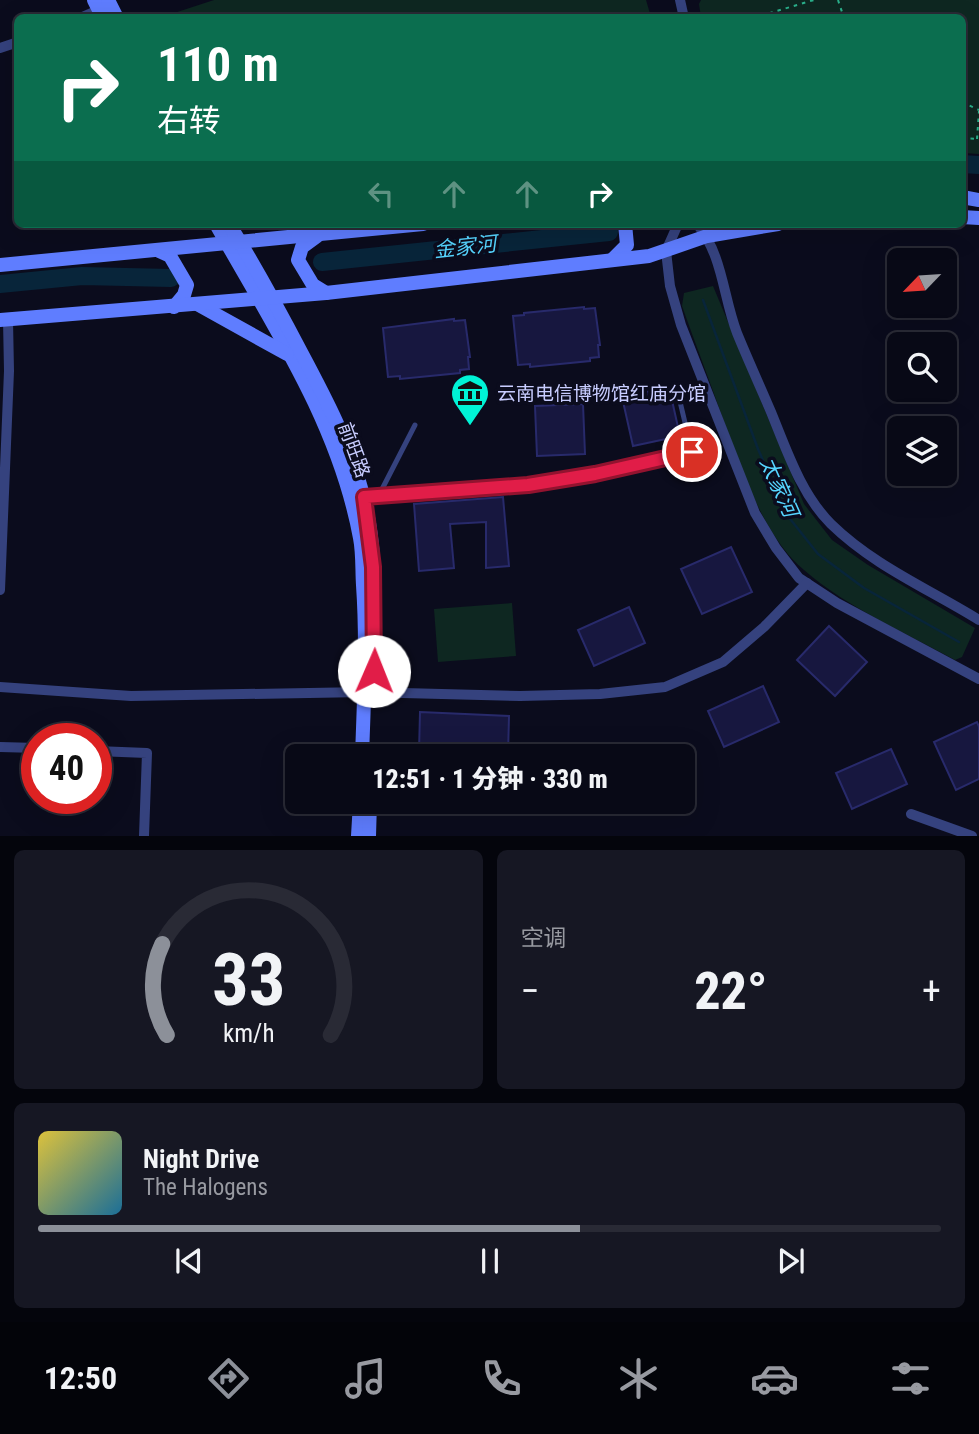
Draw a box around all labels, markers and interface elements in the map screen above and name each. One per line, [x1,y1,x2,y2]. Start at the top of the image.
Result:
text: 110 m [157,36,279,93]
icon: right [42,42,133,133]
text: 右转 [157,102,221,140]
icon: left [362,175,400,213]
icon: ahead [435,175,473,213]
icon: ahead [508,175,546,213]
icon: right [581,175,619,213]
water label: 金家河 [432,231,502,262]
north arrow [887,248,957,318]
map controls [887,248,957,486]
button: search [887,332,957,402]
museum icon: 云南电信博物馆红庙分馆 [449,372,491,427]
place label: 云南电信博物馆红庙分馆 [497,382,706,405]
button: layers [887,416,957,486]
street label: 前旺路 [333,419,375,481]
pin [662,422,722,482]
icon: arrive [673,433,711,471]
water label: 太家河 [755,453,804,524]
position arrow [337,634,411,708]
speed limit sign: 40 [21,723,112,814]
text: 12:51 · 1 分钟 · 330 m [372,764,608,794]
text: 空调 [521,925,567,952]
text: 33 [211,938,285,1024]
text: 22° [694,961,767,1022]
text: − [521,969,540,1013]
text: + [922,969,941,1013]
text: km/h [223,1019,274,1048]
text: Night Drive [143,1144,259,1174]
text: The Halogens [143,1174,268,1201]
icon: previous [170,1242,208,1280]
icon: pause [471,1242,509,1280]
icon: next [772,1242,810,1280]
icon: directions [204,1354,253,1403]
icon: music [341,1354,390,1403]
icon: phone [477,1354,526,1403]
icon: climate [614,1354,663,1403]
icon: car [750,1354,799,1403]
icon: filters [886,1354,935,1403]
text: 12:50 [44,1359,117,1397]

